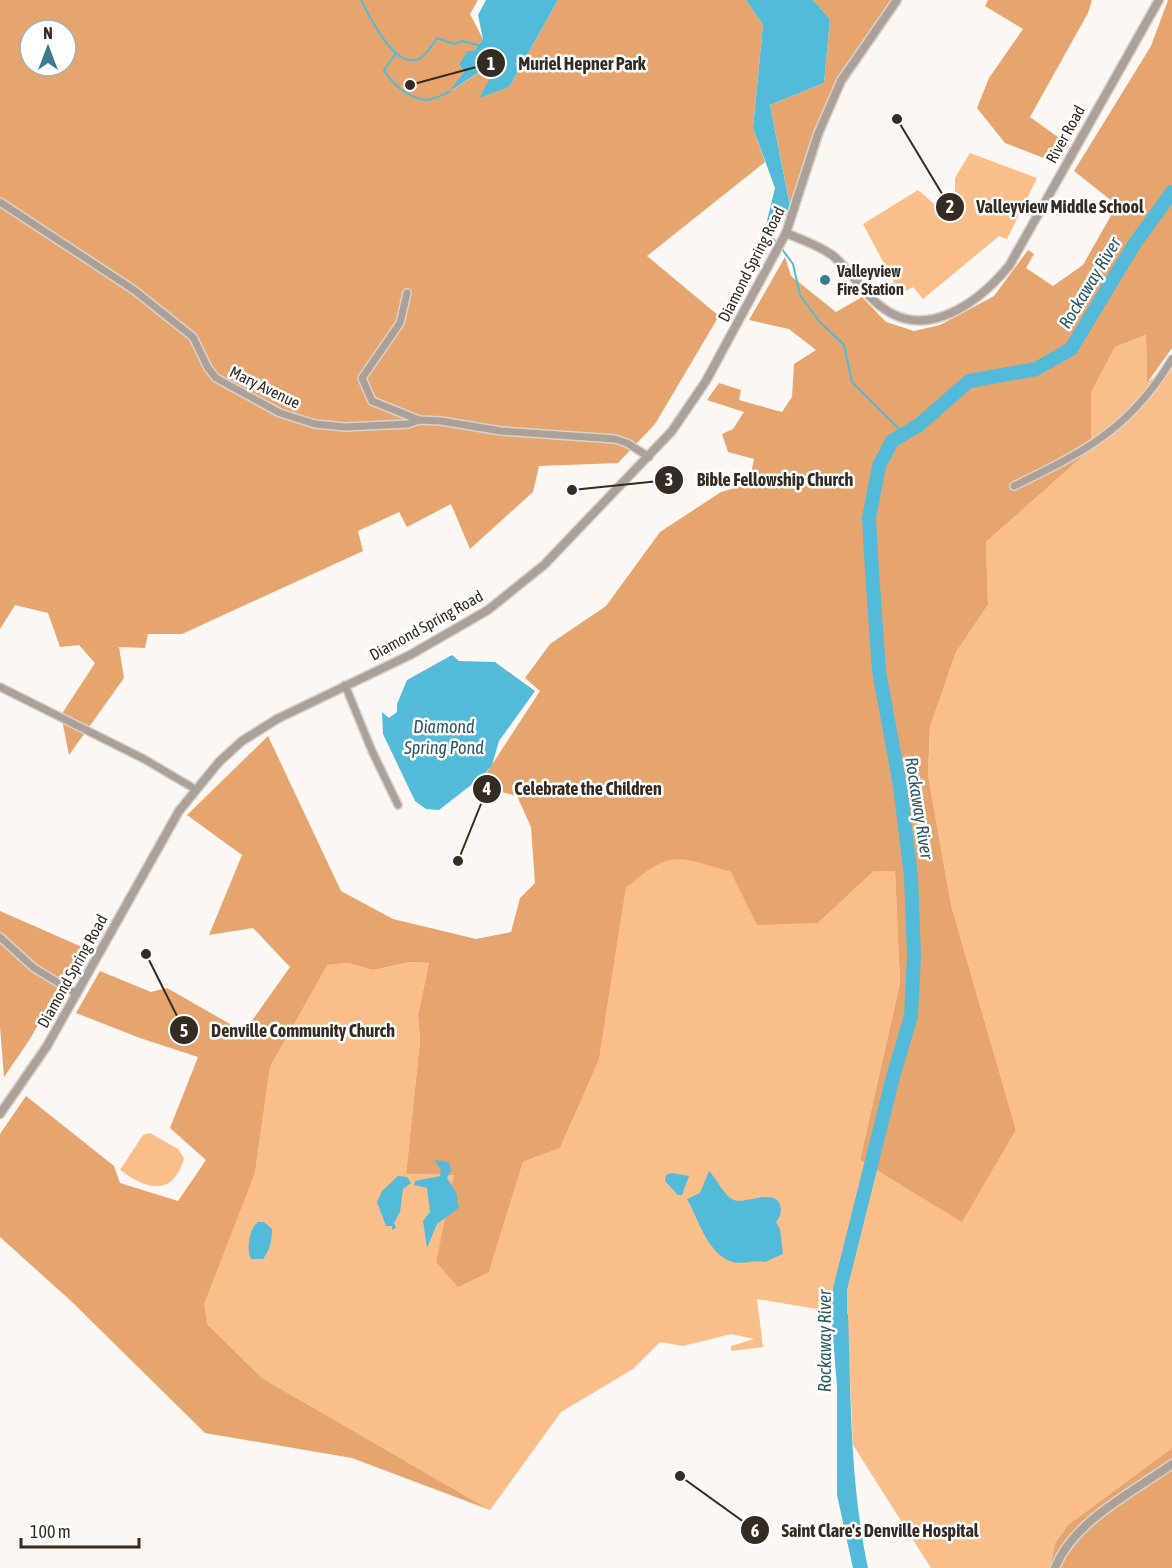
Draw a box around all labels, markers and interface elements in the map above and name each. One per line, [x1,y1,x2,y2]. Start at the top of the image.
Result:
north arrow [18,18,78,78]
text: N [43,24,53,42]
callout: Muriel Hepner Park [476,45,657,81]
text: 1 [487,53,495,74]
text: Muriel Hepner Park [518,53,647,74]
street label: River Road [1042,102,1088,166]
callout: Valleyview Middle School [935,189,1156,225]
text: 2 [946,196,954,217]
text: Valleyview Middle School [975,196,1144,217]
street label: Diamond Spring Road [714,203,789,325]
water label: Rockaway River [1054,233,1125,332]
place label: Valleyview Fire Station [836,262,904,298]
marker: Valleyview Fire Station [818,273,832,287]
street label: Mary Avenue [226,362,303,413]
callout: Bible Fellowship Church [654,462,865,498]
text: 3 [665,469,673,490]
text: Bible Fellowship Church [697,469,853,490]
street label: Diamond Spring Road [366,586,486,664]
water label: Diamond Spring Pond [403,716,484,758]
water label: Rockaway River [901,756,938,861]
callout: Celebrate the Children [472,771,673,807]
text: 4 [482,778,491,799]
text: Celebrate the Children [514,778,662,799]
street label: Diamond Spring Road [33,911,111,1031]
callout: Denville Community Church [169,1012,407,1048]
text: 5 [180,1020,188,1041]
text: Denville Community Church [211,1020,395,1041]
water label: Rockaway River [814,1289,835,1392]
scale bar [21,1511,140,1549]
callout: Saint Clare's Denville Hospital [740,1512,991,1548]
text: 6 [751,1520,759,1541]
text: Saint Clare's Denville Hospital [781,1520,979,1541]
text: 100 m [30,1521,71,1542]

